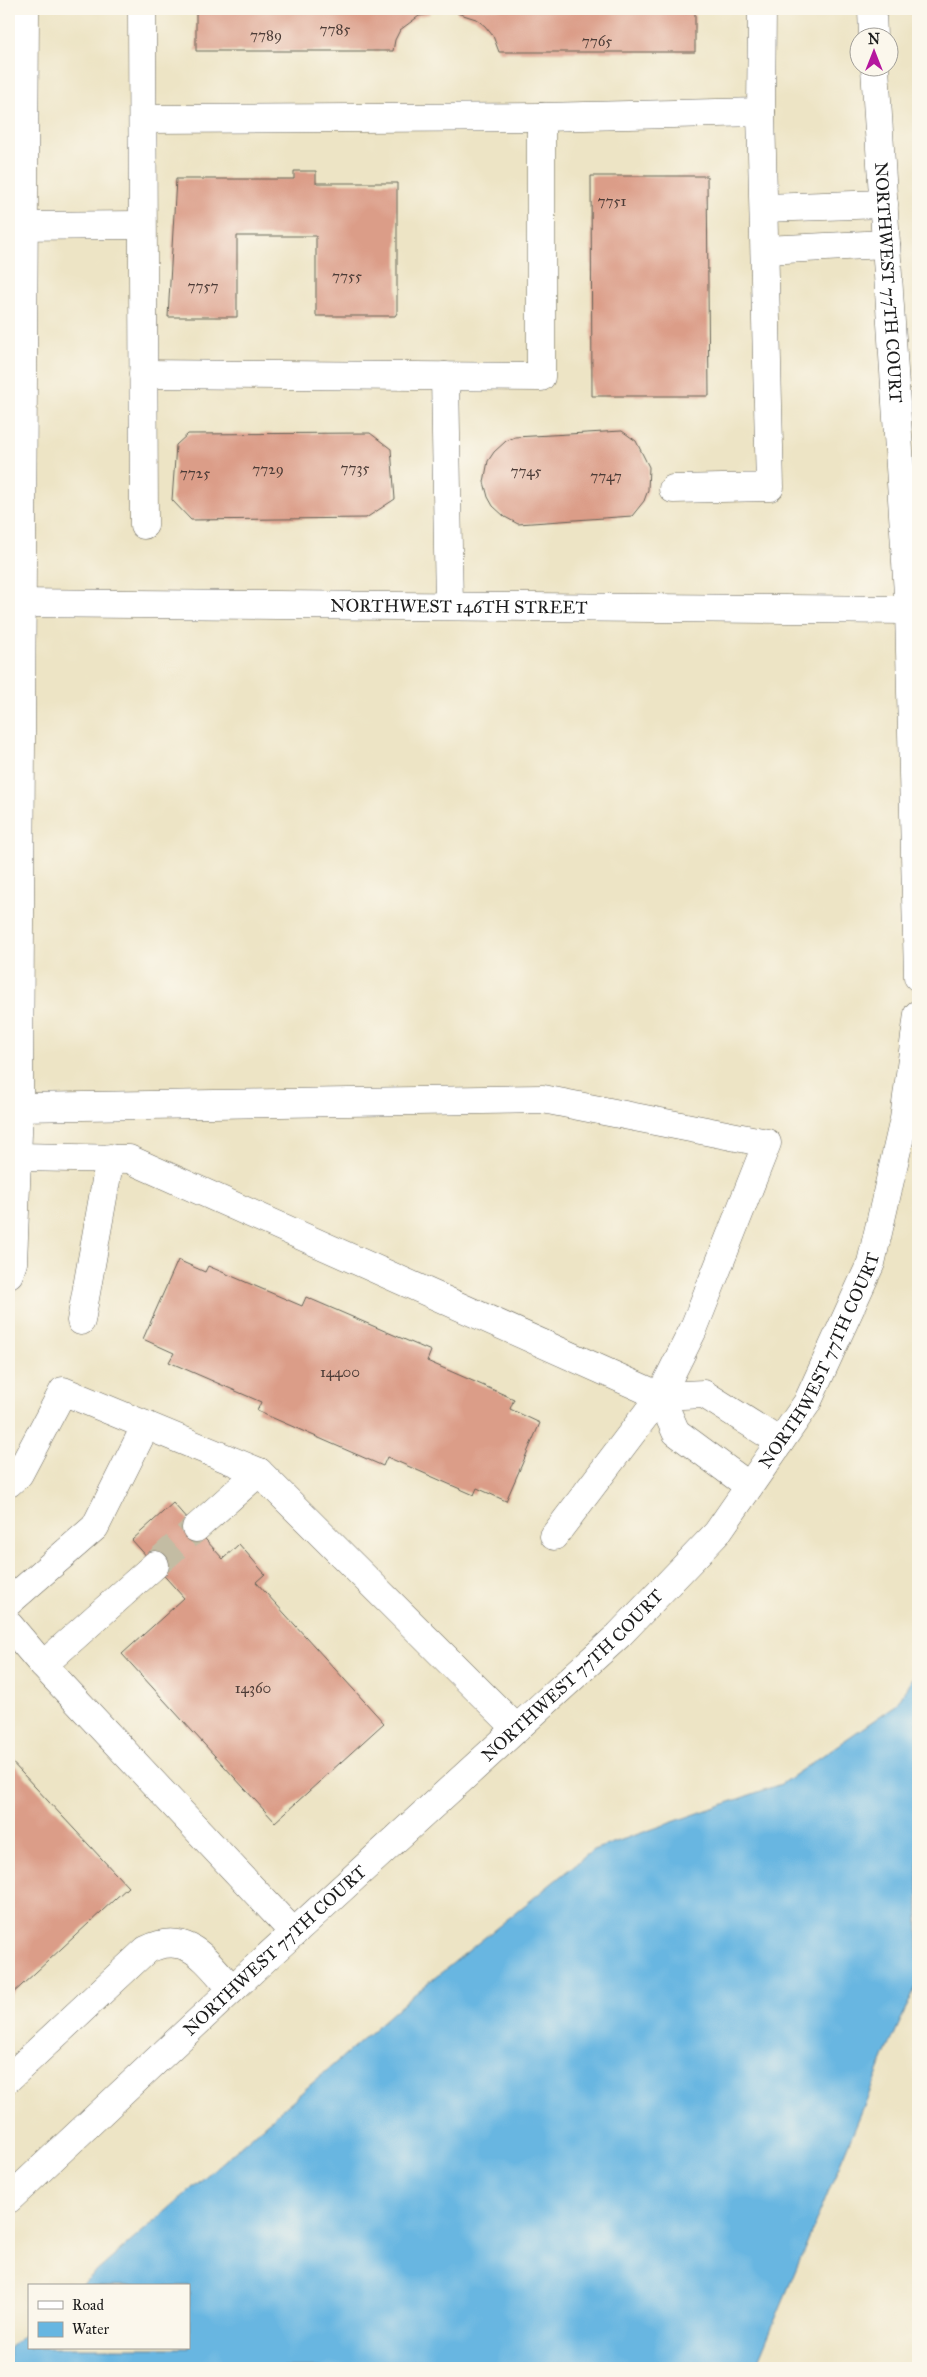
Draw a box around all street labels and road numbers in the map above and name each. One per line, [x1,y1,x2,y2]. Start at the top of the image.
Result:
street label: NORTHWEST 77TH COURT [870,161,907,404]
street label: NORTHWEST 146TH STREET [330,594,588,619]
street label: NORTHWEST 77TH COURT [754,1250,884,1473]
street label: NORTHWEST 77TH COURT [477,1585,668,1766]
street label: NORTHWEST 77TH COURT [179,1861,371,2040]

